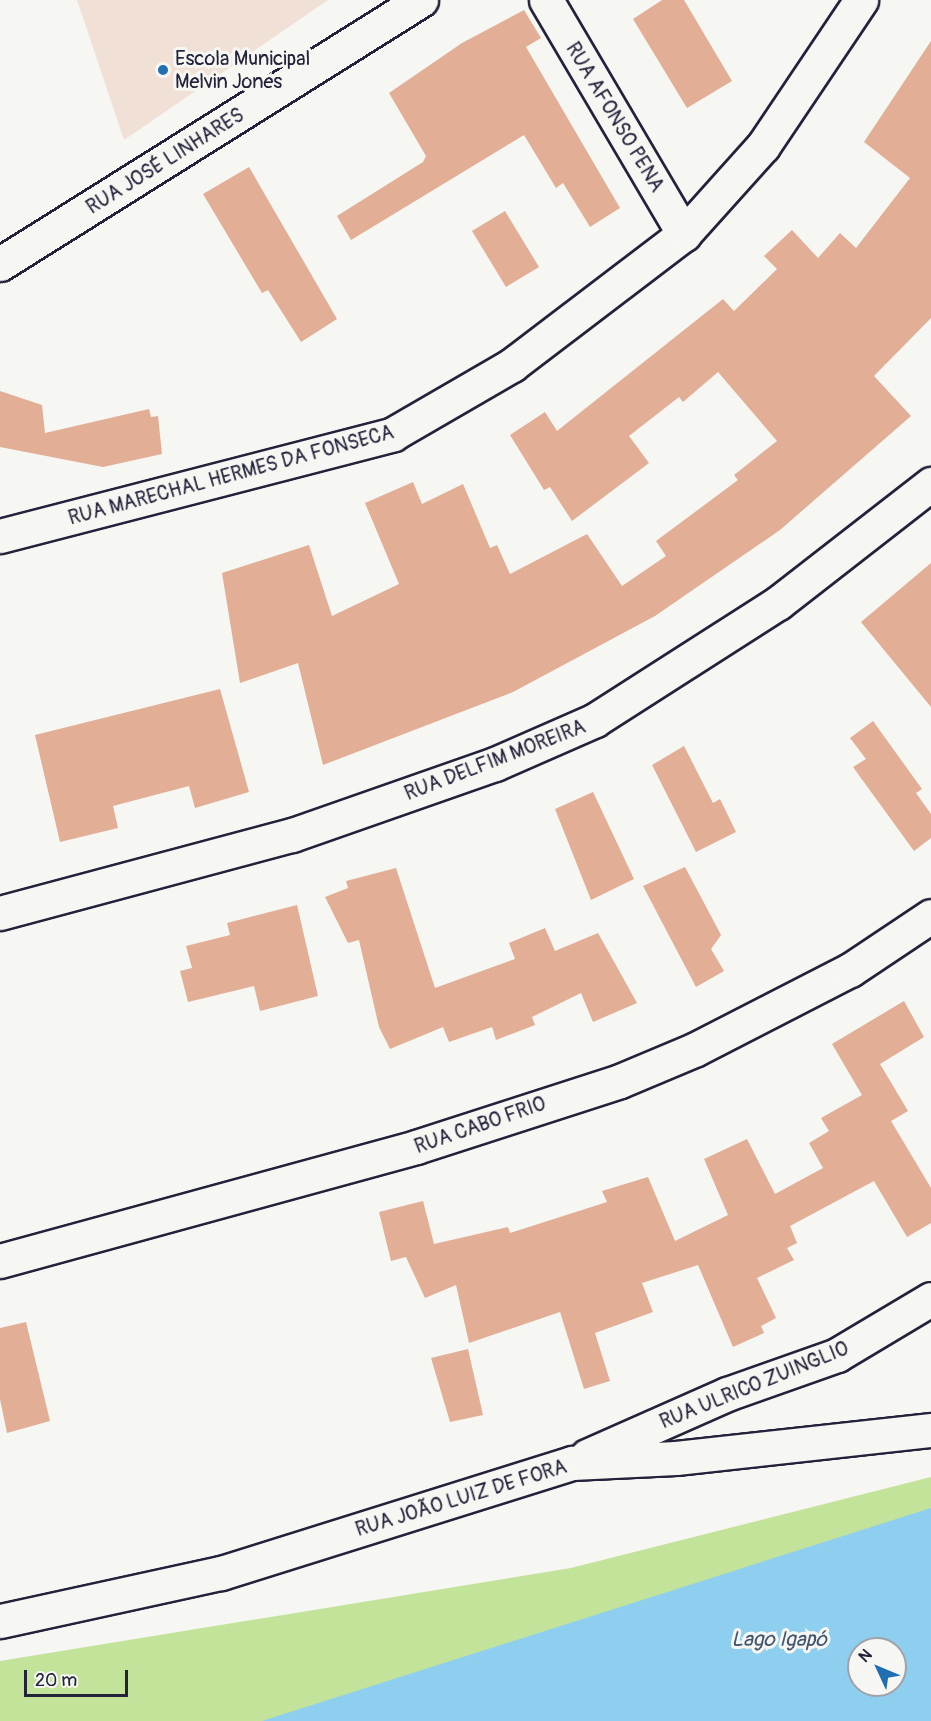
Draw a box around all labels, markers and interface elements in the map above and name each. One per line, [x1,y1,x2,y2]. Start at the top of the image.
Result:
street label: RUA AFONSO PENA [561,38,669,196]
place label: Escola Municipal Melvin Jones [175,46,310,93]
marker: Escola Municipal Melvin Jones [156,63,170,77]
street label: RUA JOSÉ LINHARES [82,103,248,219]
street label: RUA MARECHAL HERMES DA FONSECA [66,420,396,530]
street label: RUA DELFIM MOREIRA [401,714,589,806]
street label: RUA CABO FRIO [411,1091,549,1159]
street label: RUA ULRICO ZUINGLIO [656,1336,852,1434]
street label: RUA JOÃO LUIZ DE FORA [352,1454,570,1542]
water label: Lago Igapó [731,1627,827,1653]
north arrow [847,1637,907,1697]
text: N [855,1645,876,1667]
scale bar [27,1658,130,1696]
text: 20 m [35,1669,77,1692]

